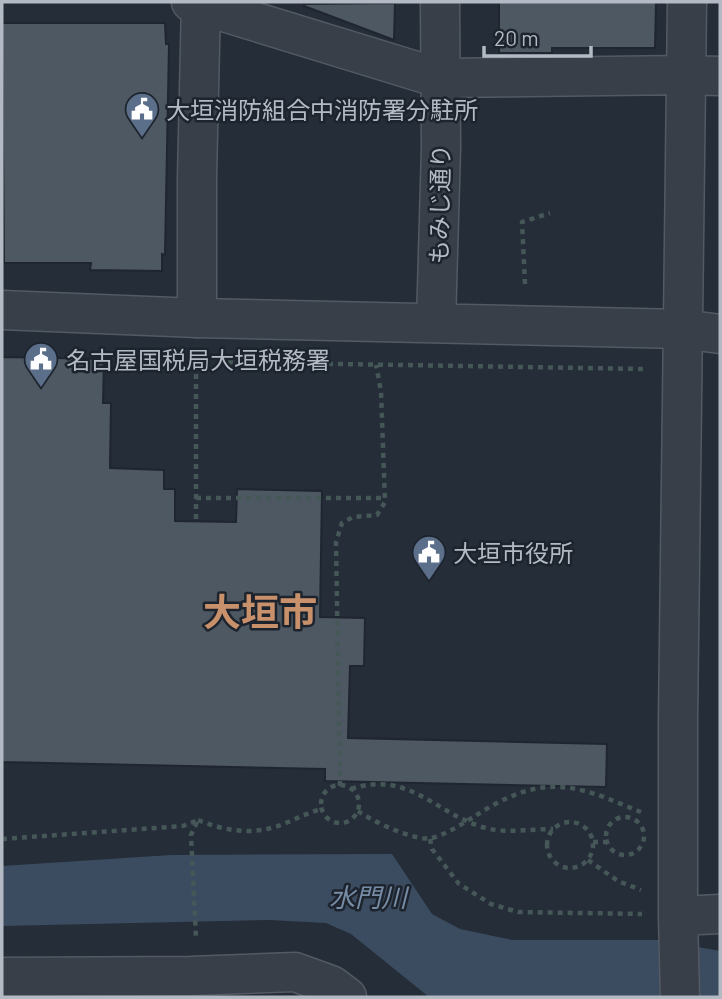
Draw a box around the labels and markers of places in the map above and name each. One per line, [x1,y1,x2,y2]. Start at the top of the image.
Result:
public building icon: 大垣消防組合中消防署分駐所 [123,90,161,139]
place label: 大垣消防組合中消防署分駐所 [166,95,478,124]
public building icon: 名古屋国税局大垣税務署 [22,340,60,389]
place label: 名古屋国税局大垣税務署 [66,345,330,374]
public building icon: 大垣市役所 [410,533,448,582]
place label: 大垣市役所 [453,538,573,567]

